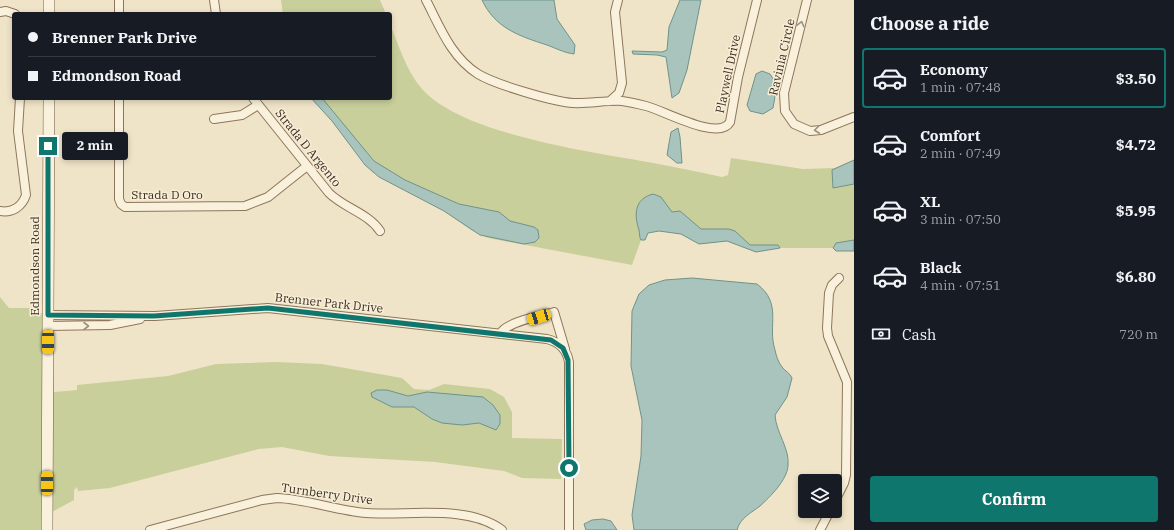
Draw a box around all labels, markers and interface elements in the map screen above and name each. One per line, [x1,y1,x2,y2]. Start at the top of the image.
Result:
text: Choose a ride [870,12,989,35]
street label: Ravinia Circle [765,17,798,97]
one-way arrow [796,21,805,28]
text: Brenner Park Drive [52,28,197,47]
street label: Playwell Drive [712,33,743,115]
icon: car [872,60,908,96]
text: Economy [920,60,988,79]
text: Edmondson Road [52,66,181,85]
text: $3.50 [1116,69,1156,88]
text: 1 min · 07:48 [920,79,1001,96]
street label: Strada D Argento [272,106,345,190]
one-way arrow [814,125,821,134]
icon: car [872,126,908,162]
text: Comfort [920,126,980,145]
callout: 2 min [62,132,128,160]
text: $4.72 [1116,135,1156,154]
route end [39,137,57,155]
text: 2 min [77,137,113,154]
text: 2 min · 07:49 [920,145,1001,162]
street label: Strada D Oro [131,187,203,202]
icon: car [872,192,908,228]
text: XL [920,192,940,211]
text: $5.95 [1116,201,1156,220]
text: 3 min · 07:50 [920,211,1001,228]
street label: Edmondson Road [27,216,42,316]
icon: car [872,258,908,294]
text: Black [920,258,961,277]
text: $6.80 [1116,267,1156,286]
text: 4 min · 07:51 [920,277,1001,294]
street label: Brenner Park Drive [274,289,384,316]
car [526,308,552,326]
one-way arrow [83,322,89,330]
icon: cash [870,323,892,345]
text: Cash [902,325,936,344]
text: 720 m [1119,326,1158,343]
car [42,330,54,354]
route start [560,459,578,477]
car [41,471,53,495]
map controls [798,474,842,518]
button: layers [798,474,842,518]
button: Confirm [870,476,1158,522]
street label: Turnberry Drive [280,480,374,507]

